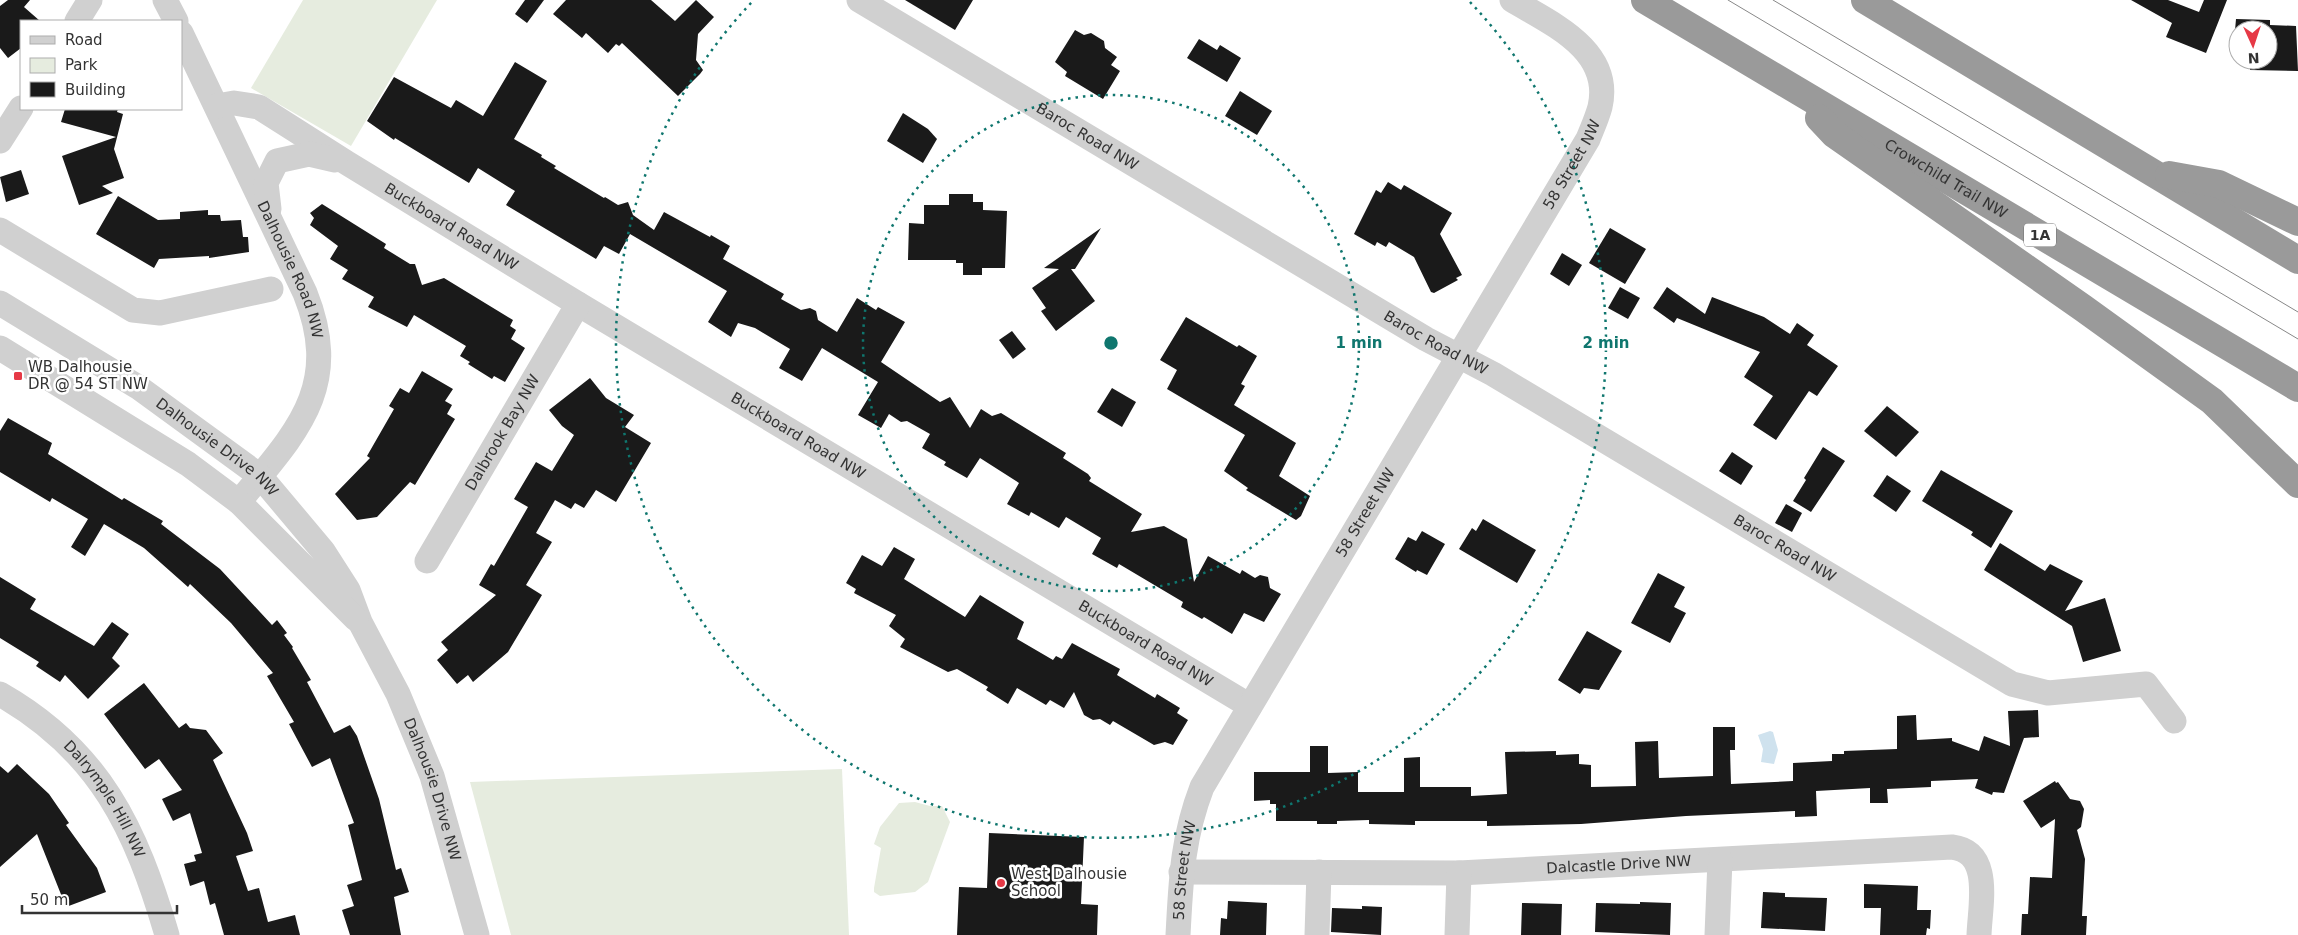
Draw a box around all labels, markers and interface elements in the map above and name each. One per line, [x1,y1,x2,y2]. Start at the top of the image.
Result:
legend [20,20,182,110]
north arrow [2228,20,2278,70]
text: Road [65,31,103,49]
text: N [2247,50,2260,66]
text: Park [65,56,98,74]
text: Building [65,81,126,99]
street label: Baroc Road NW [1033,99,1142,174]
street label: 58 Street NW [1539,117,1604,212]
street label: Crowchild Trail NW [1881,135,2011,222]
street label: Buckboard Road NW [381,179,522,274]
street label: Dalhousie Road NW [253,198,327,340]
road number: 1A [2024,224,2056,246]
street label: Baroc Road NW [1380,307,1491,379]
centre of rings [1102,334,1120,352]
text: 1 min [1335,334,1383,352]
text: 2 min [1582,334,1630,352]
place label: WB Dalhousie DR @ 54 ST NW [28,358,148,393]
marker: WB Dalhousie DR @ 54 ST NW [12,370,24,382]
street label: Dalbrook Bay NW [461,371,544,494]
street label: Buckboard Road NW [728,389,869,483]
street label: Dalhousie Drive NW [152,394,282,500]
street label: 58 Street NW [1332,465,1399,560]
street label: Baroc Road NW [1730,511,1839,586]
street label: Buckboard Road NW [1075,596,1216,691]
street label: Dalhousie Drive NW [400,715,465,863]
street label: Dalrymple Hill NW [60,737,149,860]
street label: 58 Street NW [1170,819,1200,921]
street label: Dalcastle Drive NW [1546,852,1692,877]
place label: West Dalhousie School [1011,865,1127,900]
marker: West Dalhousie School [995,877,1007,889]
scale bar [22,882,178,914]
text: 50 m [30,891,68,909]

